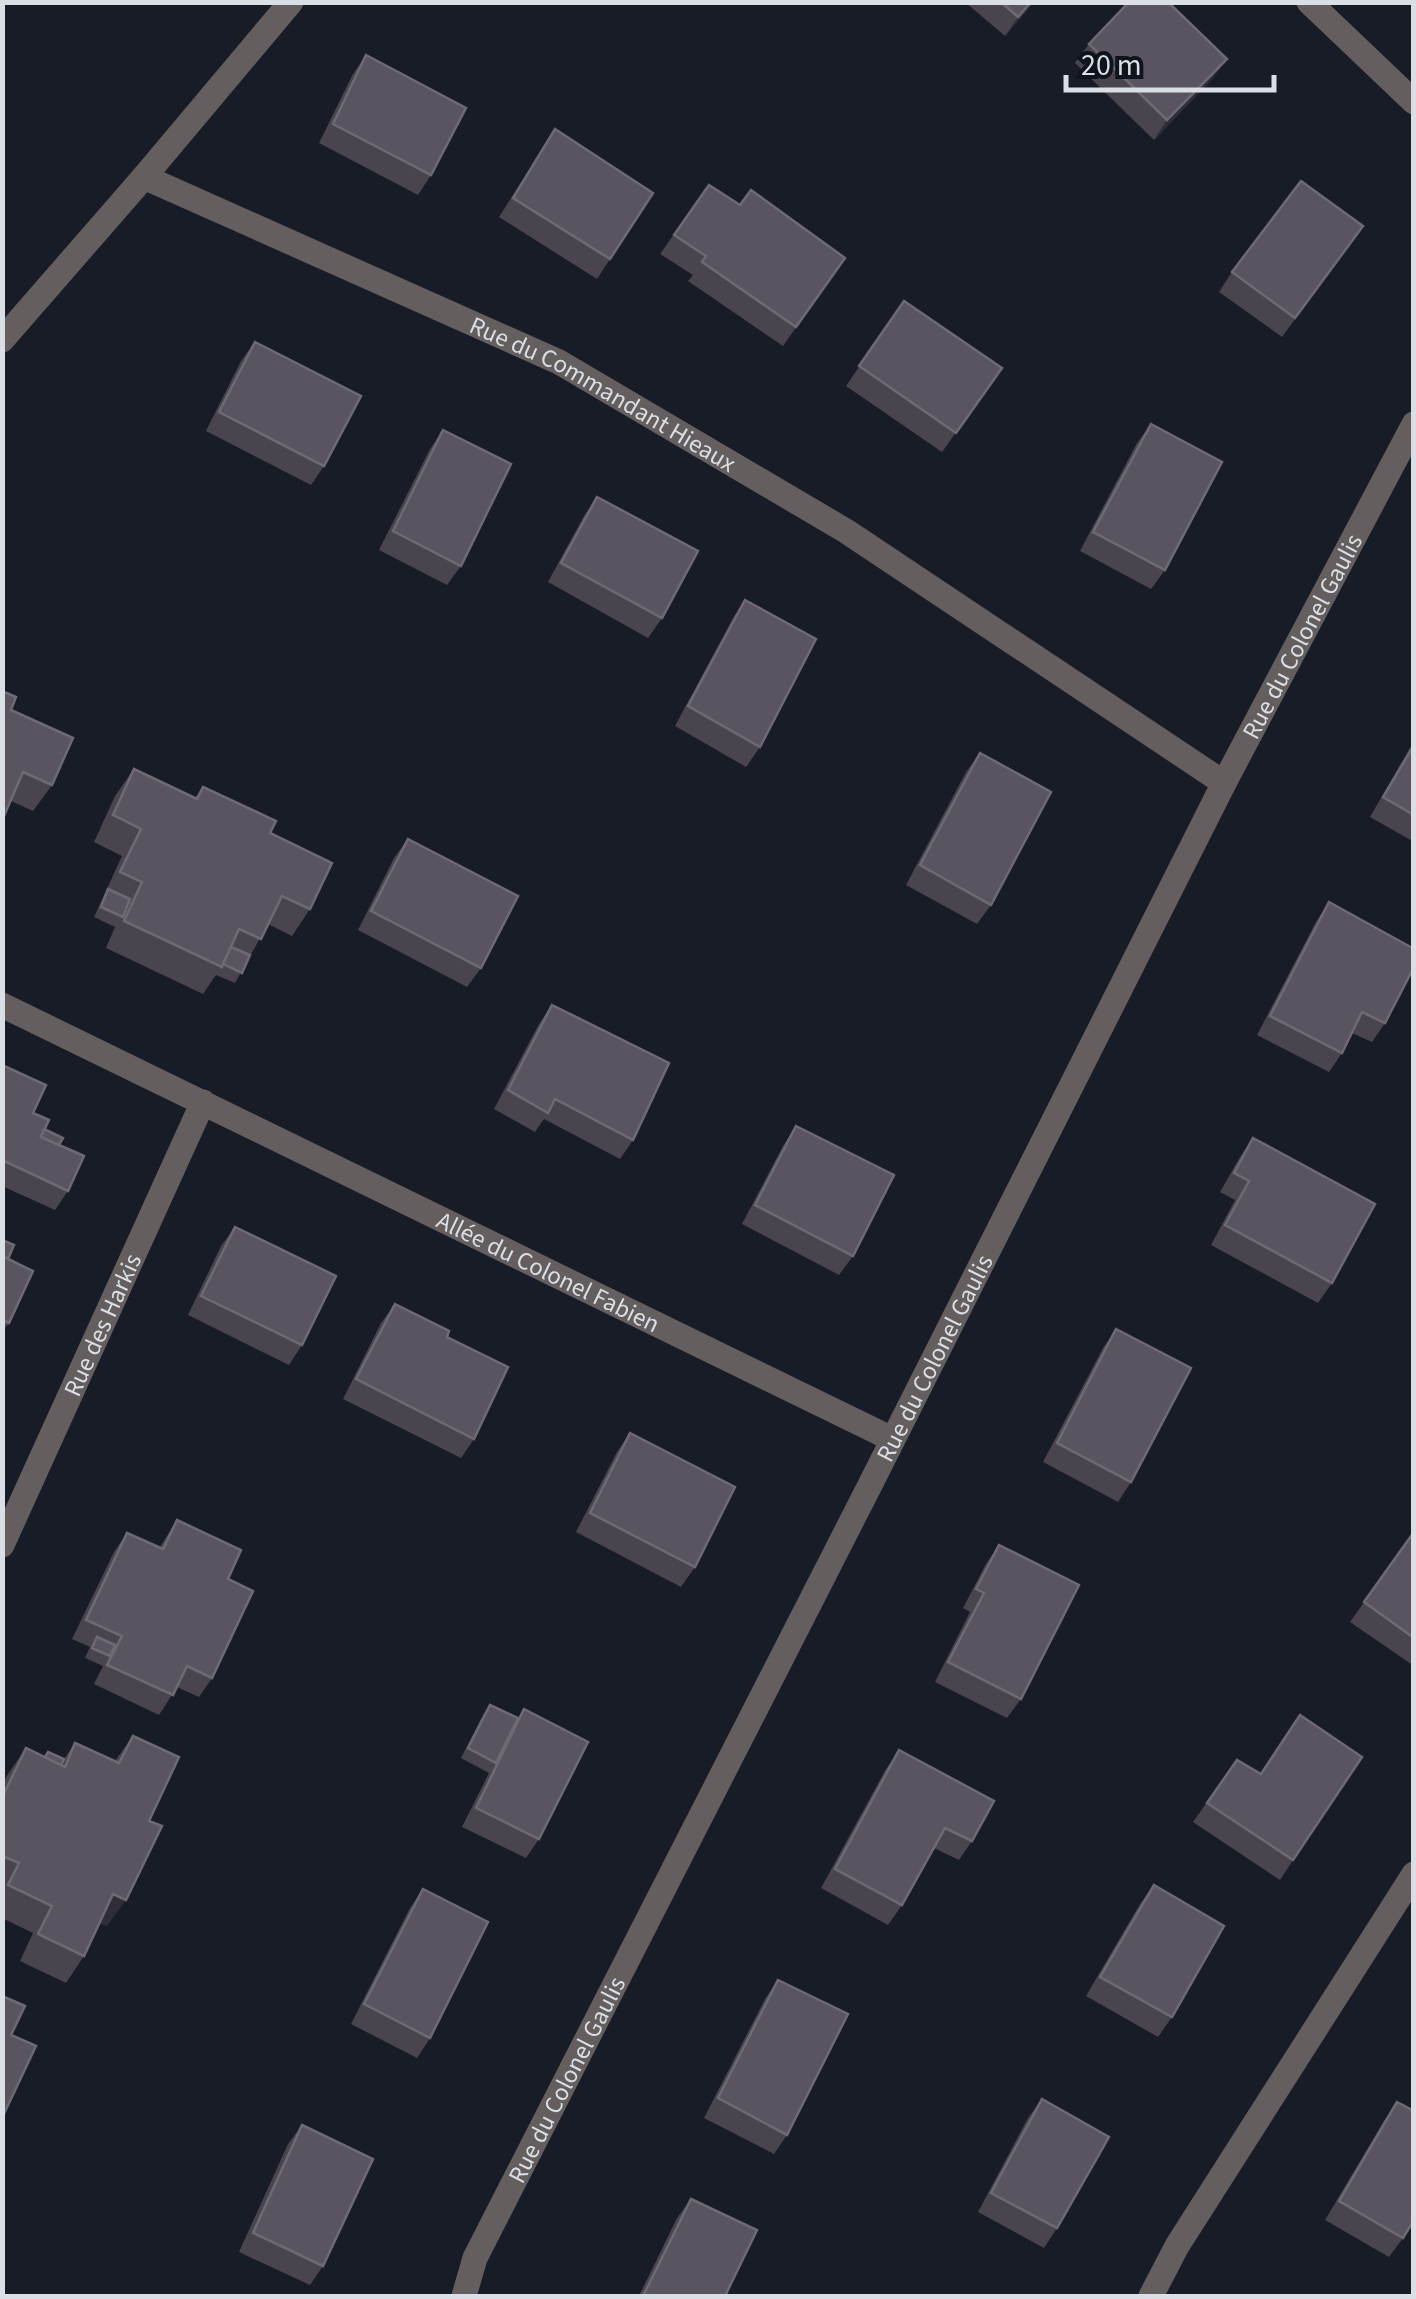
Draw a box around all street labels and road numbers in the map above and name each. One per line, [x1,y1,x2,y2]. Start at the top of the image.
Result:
street label: Rue du Commandant Hieaux [464,307,743,481]
street label: Rue du Colonel Gaulis [1233,528,1372,746]
street label: Allée du Colonel Fabien [430,1203,666,1342]
street label: Rue des Harkis [55,1248,151,1402]
street label: Rue du Colonel Gaulis [868,1249,1002,1468]
street label: Rue du Colonel Gaulis [499,1970,635,2190]

